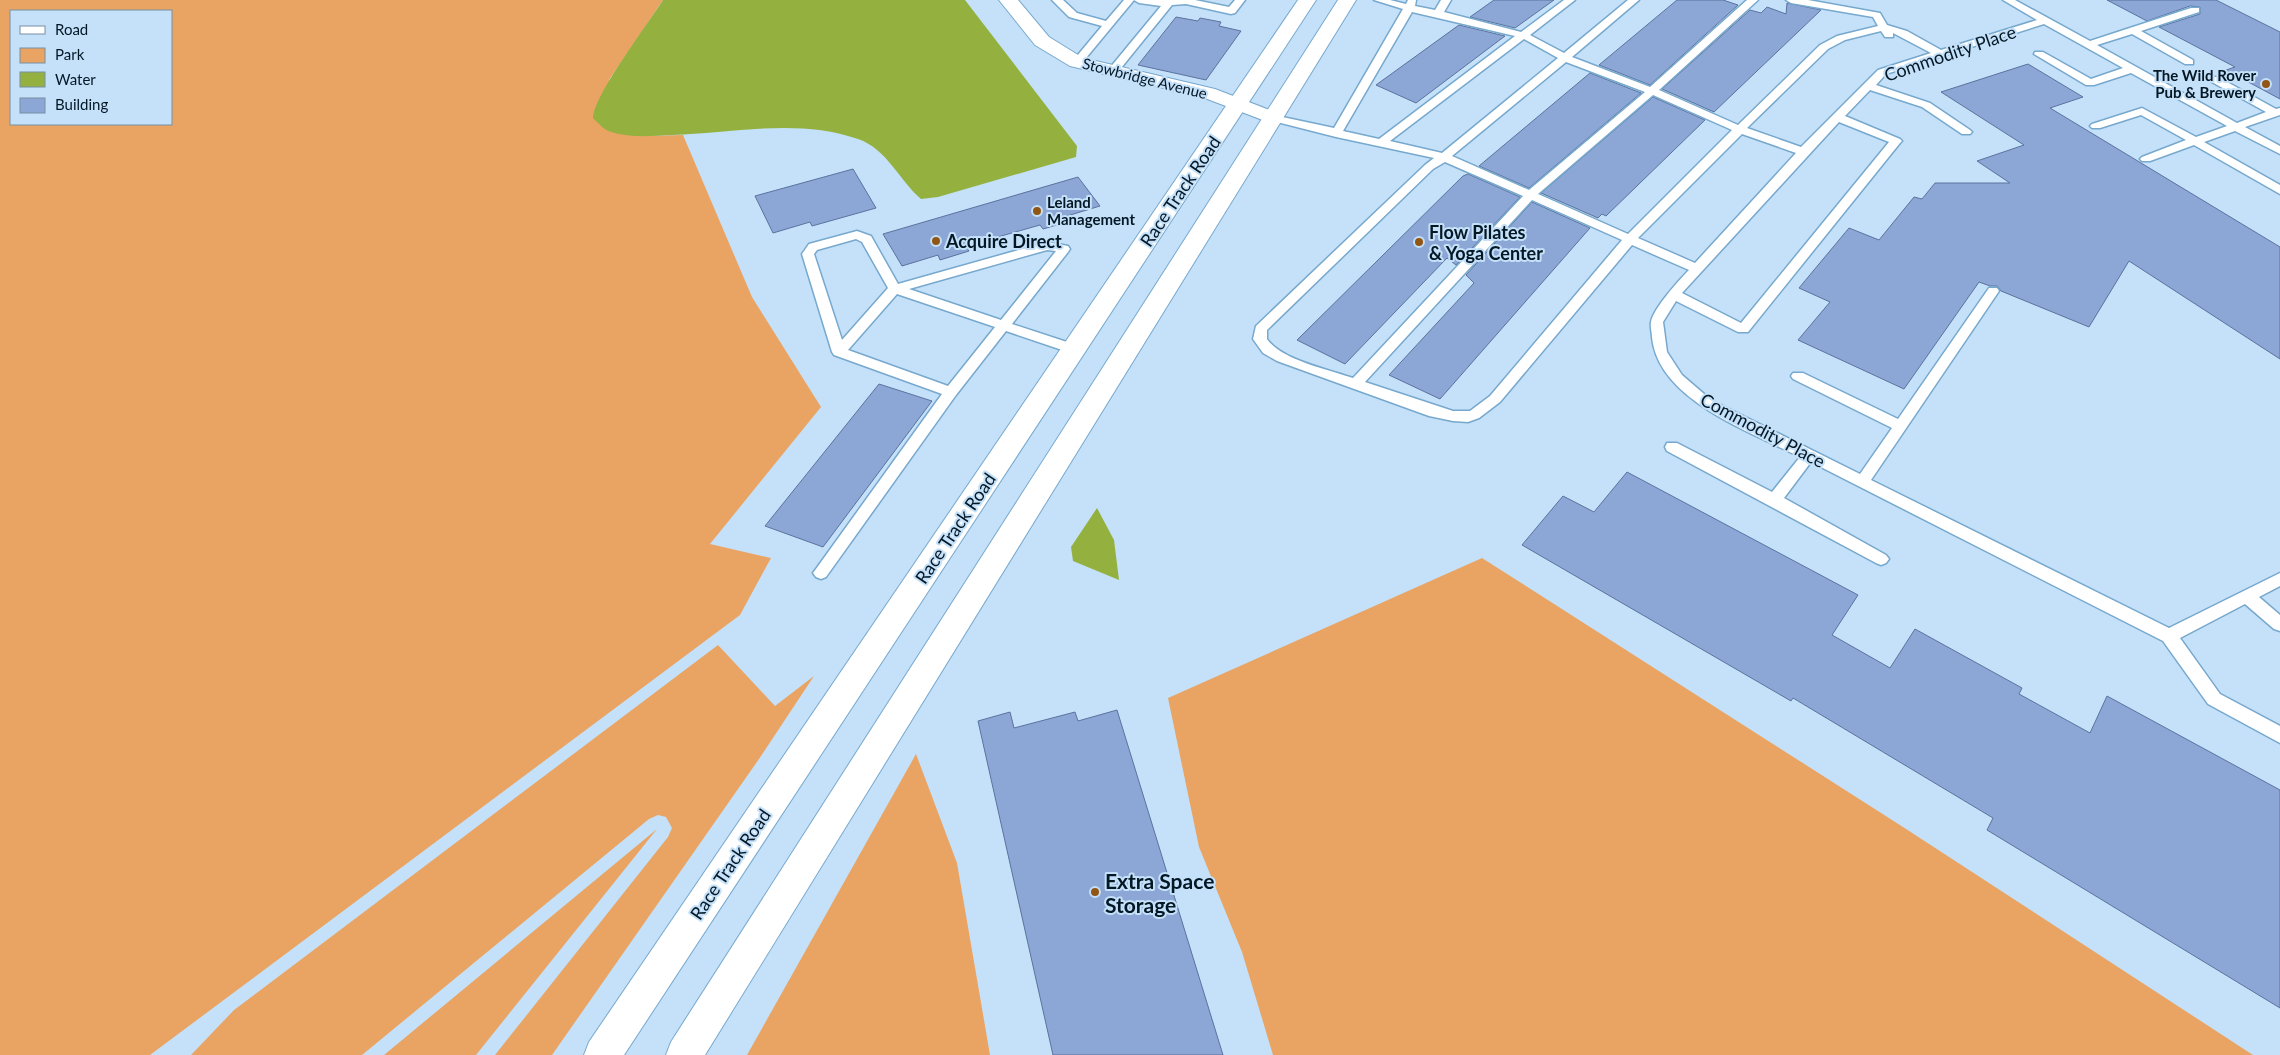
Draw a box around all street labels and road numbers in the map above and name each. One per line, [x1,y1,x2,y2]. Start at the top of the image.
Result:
street label: Commodity Place [1881,20,2019,86]
street label: Stowbridge Avenue [1081,54,1209,102]
street label: Race Track Road [1135,132,1225,250]
street label: Commodity Place [1697,388,1829,472]
street label: Race Track Road [910,469,1000,587]
street label: Race Track Road [685,805,775,923]

